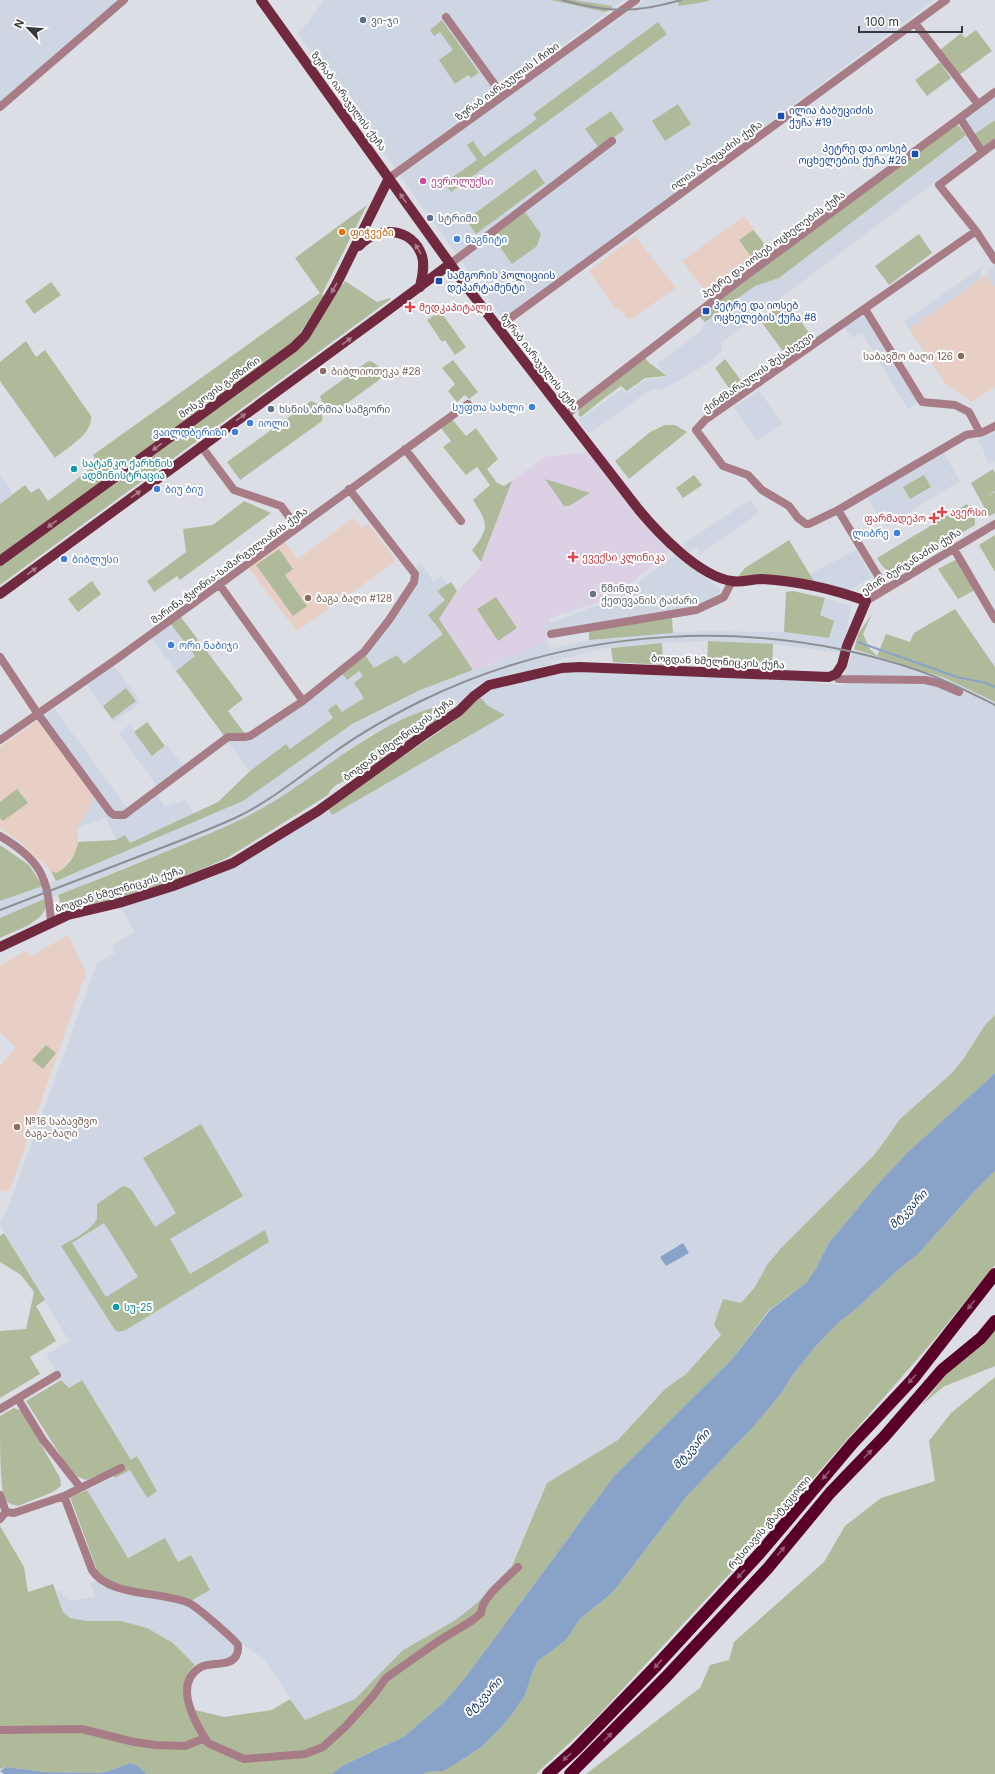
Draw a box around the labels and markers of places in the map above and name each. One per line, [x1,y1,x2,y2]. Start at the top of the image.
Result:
place label: ვი-ჯი [371,14,399,27]
marker: ვი-ჯი [358,15,368,25]
place label: ილია ბაბუციძის ქუჩა #19 [789,104,873,129]
marker: ილია ბაბუციძის ქუჩა #19 [776,111,786,121]
place label: პეტრე და იოსებ ოცხელების ქუჩა #26 [798,142,907,167]
marker: პეტრე და იოსებ ოცხელების ქუჩა #26 [910,149,920,159]
place label: ევროლუქსი [431,175,493,188]
marker: ევროლუქსი [418,176,428,186]
place label: სტრიმი [438,212,478,225]
marker: სტრიმი [425,213,435,223]
place label: ფიჭვები [350,226,394,239]
marker: ფიჭვები [337,227,347,237]
place label: მაგნიტი [465,233,508,246]
marker: მაგნიტი [452,234,462,244]
place label: სამგორის პოლიციის დეპარტამენტი [447,269,555,294]
marker: სამგორის პოლიციის დეპარტამენტი [434,276,444,286]
place label: პეტრე და იოსებ ოცხელების ქუჩა #8 [714,299,816,324]
marker: მედკაპიტალი [404,301,416,313]
place label: მედკაპიტალი [419,301,492,314]
marker: პეტრე და იოსებ ოცხელების ქუჩა #8 [701,306,711,316]
place label: საბავშო ბაღი 126 [863,350,953,363]
marker: საბავშო ბაღი 126 [956,351,966,361]
place label: ბიბლიოთეკა #28 [331,365,421,378]
marker: ბიბლიოთეკა #28 [318,366,328,376]
place label: სუფთა სახლი [452,401,524,414]
marker: სუფთა სახლი [527,402,537,412]
place label: ხსნის არმია სამგორი [279,403,391,416]
marker: ხსნის არმია სამგორი [266,404,276,414]
place label: იოლი [258,417,289,430]
marker: იოლი [245,418,255,428]
place label: ვაილდბერიზი [153,426,227,439]
marker: ვაილდბერიზი [230,427,240,437]
place label: სატანკო ქარხნის ადმინისტრაცია [82,457,173,482]
marker: სატანკო ქარხნის ადმინისტრაცია [69,464,79,474]
place label: ბიუ ბიუ [165,483,203,496]
marker: ბიუ ბიუ [152,484,162,494]
place label: ავერსი [950,506,987,519]
marker: ავერსი [937,507,947,517]
place label: ფარმადეპო [864,512,926,525]
marker: ფარმადეპო [929,513,939,523]
place label: ლიბრე [853,527,889,540]
marker: ლიბრე [892,528,902,538]
marker: ევექსი კლინიკა [567,551,579,563]
place label: ევექსი კლინიკა [582,551,665,564]
place label: ბიბლუსი [72,553,119,566]
marker: ბიბლუსი [59,554,69,564]
place label: წმინდა ქეთევანის ტაძარი [601,582,698,607]
marker: წმინდა ქეთევანის ტაძარი [588,589,598,599]
place label: ბაგა ბაღი #128 [316,592,392,605]
marker: ბაგა ბაღი #128 [303,593,313,603]
place label: ორი ნაბიჯი [179,639,239,652]
marker: ორი ნაბიჯი [166,640,176,650]
place label: №16 საბავშვო ბაგა-ბაღი [25,1115,97,1140]
marker: №16 საბავშვო ბაგა-ბაღი [12,1122,22,1132]
place label: სუ-25 [124,1301,152,1314]
marker: სუ-25 [111,1302,121,1312]

